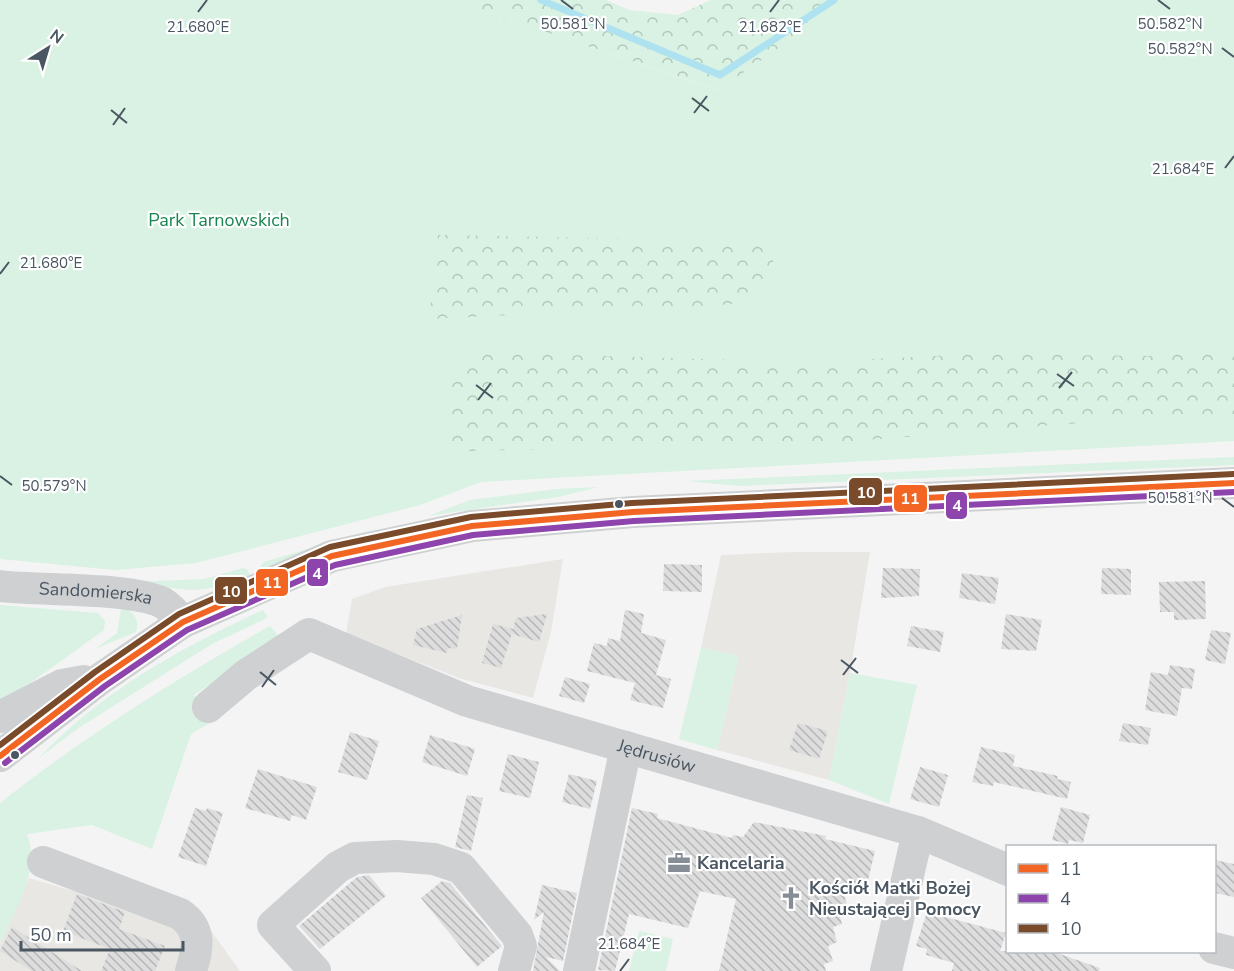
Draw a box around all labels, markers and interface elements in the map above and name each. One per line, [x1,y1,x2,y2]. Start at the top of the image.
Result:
text: 50.581°N [540,14,606,34]
text: 50.582°N [1137,14,1203,34]
text: 21.680°E [167,17,229,37]
text: 21.682°E [739,17,801,37]
north arrow [18,18,78,78]
text: N [45,24,68,49]
text: 50.582°N [1147,39,1213,59]
text: 21.684°E [1152,159,1214,179]
park label: Park Tarnowskich [148,208,290,232]
text: 21.680°E [20,253,82,273]
text: 50.579°N [21,476,87,496]
line badge: 10 [848,477,883,506]
text: 10 [856,482,876,504]
line badge: 11 [893,484,928,513]
text: 11 [900,488,920,510]
text: 50.581°N [1147,488,1213,508]
line badge: 4 [945,491,968,520]
text: 4 [952,495,962,517]
unlabelled marker [613,498,625,510]
line badge: 4 [306,558,329,587]
text: 4 [312,563,322,585]
line badge: 11 [255,568,289,597]
text: 11 [262,572,282,594]
line badge: 10 [214,576,248,605]
street label: Sandomierska [38,577,155,610]
text: 10 [221,581,241,603]
street label: Jędrusiów [614,733,699,779]
unlabelled marker [9,749,21,761]
legend [1006,845,1216,953]
office icon: Kancelaria [666,850,692,876]
place label: Kancelaria [697,851,784,875]
text: 11 [1060,857,1082,881]
place label: Kościół Matki Bożej Nieustającej Pomocy [809,876,981,921]
church icon: Kościół Matki Bożej Nieustającej Pomocy [778,885,804,911]
text: 4 [1060,887,1071,911]
scale bar [21,914,183,952]
text: 10 [1060,917,1082,941]
text: 50 m [30,923,72,947]
text: 21.684°E [598,934,660,954]

